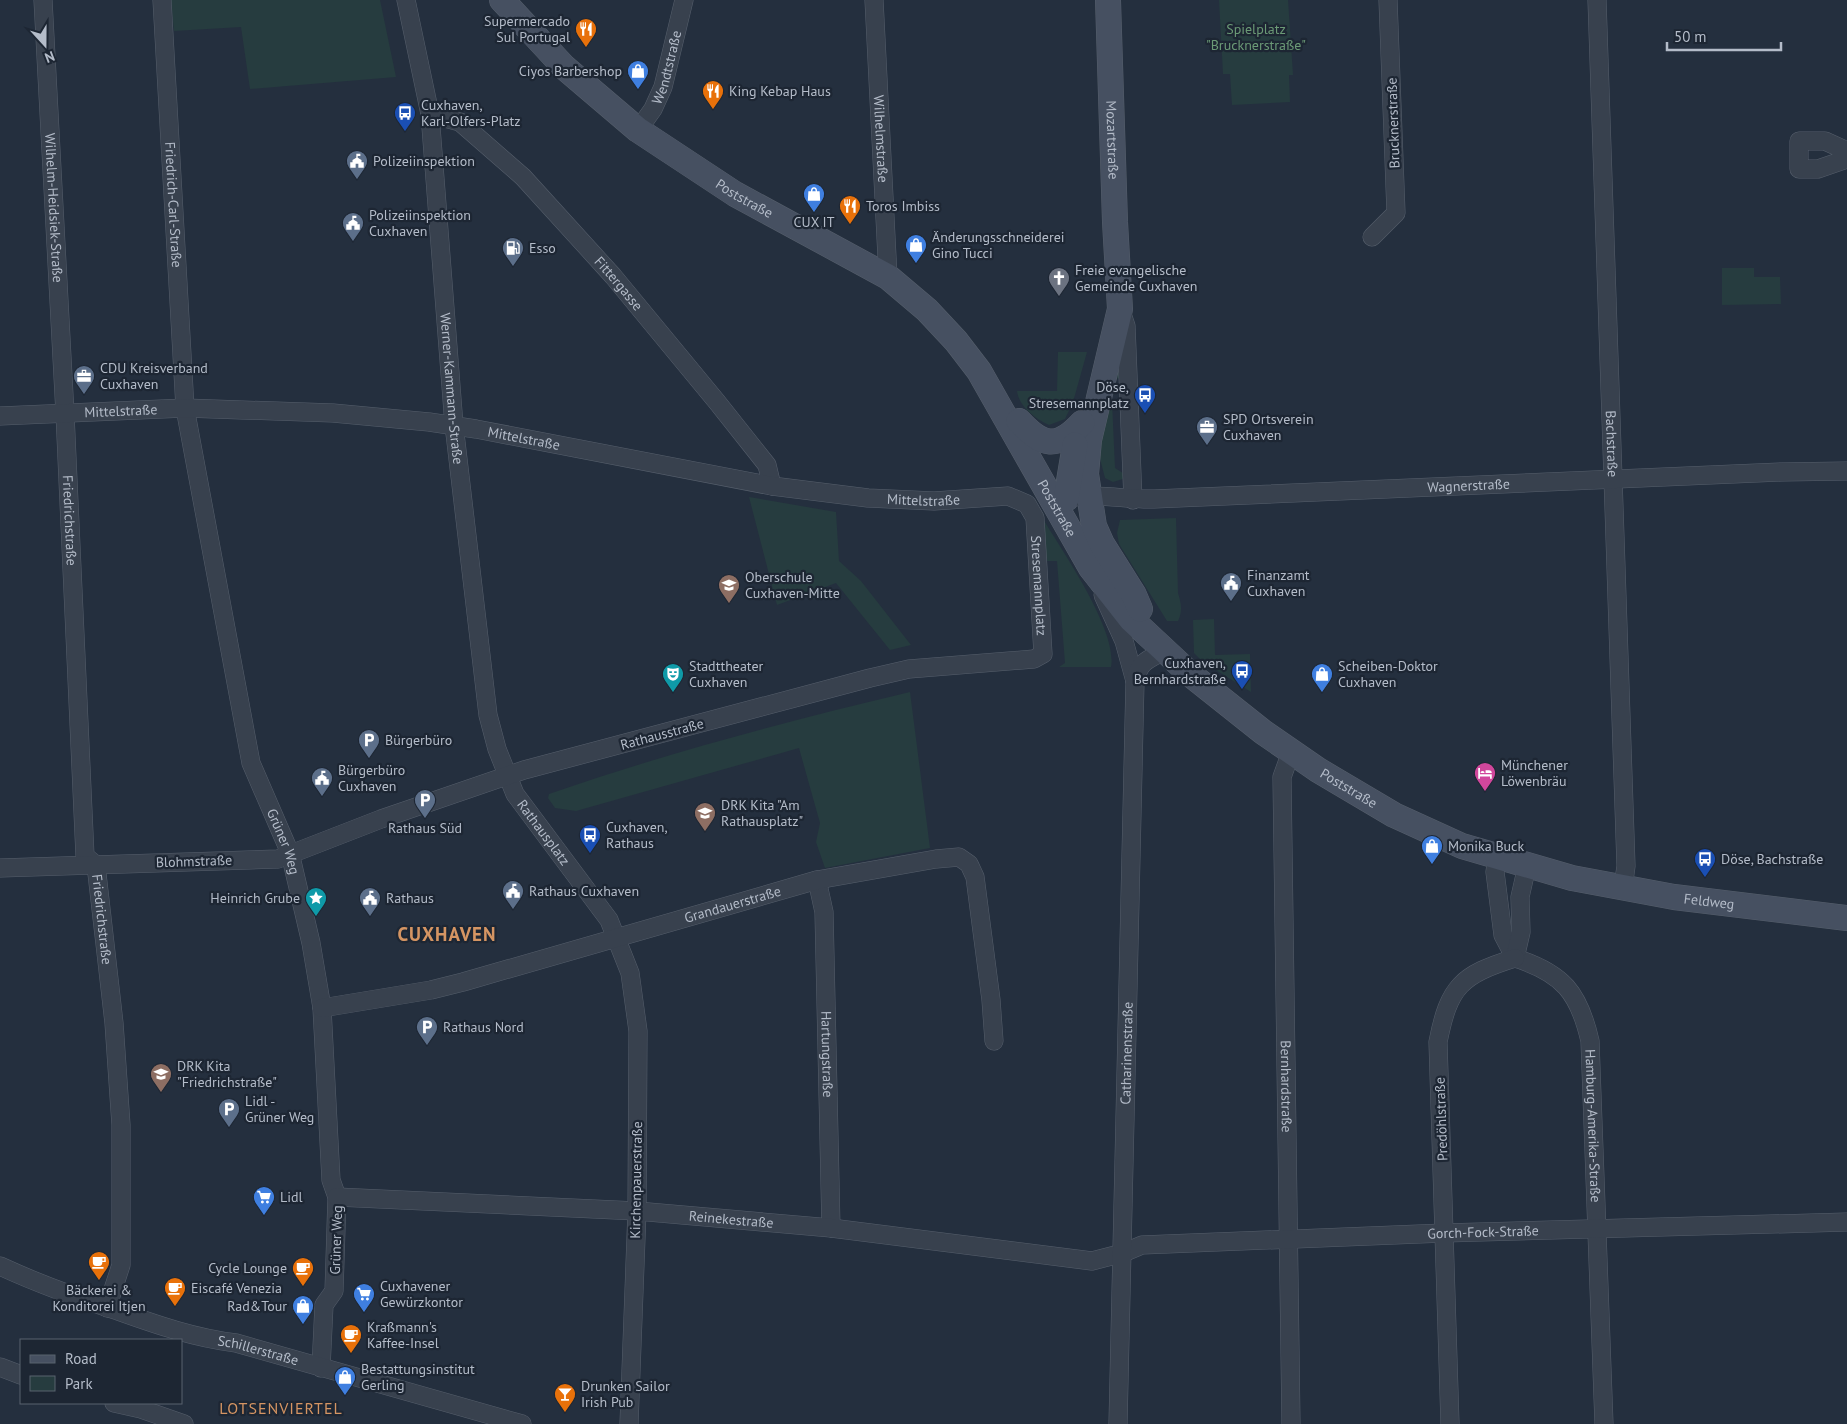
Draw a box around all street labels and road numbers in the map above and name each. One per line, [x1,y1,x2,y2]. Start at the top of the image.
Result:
street label: Wendtstraße [647,29,685,107]
street label: Brucknerstraße [1382,77,1404,169]
street label: Wilhelmstraße [870,95,892,183]
street label: Mozartstraße [1102,100,1123,180]
street label: Wilhelm-Heidsiek-Straße [41,132,67,283]
street label: Friedrich-Carl-Straße [161,141,186,268]
street label: Poststraße [712,175,776,222]
street label: Fittergasse [591,253,647,314]
street label: Werner-Kammann-Straße [436,312,468,465]
street label: Mittelstraße [84,400,158,421]
street label: Bachstraße [1602,410,1622,478]
street label: Mittelstraße [486,422,562,454]
street label: Friedrichstraße [59,475,81,566]
street label: Wagnerstraße [1427,475,1510,496]
street label: Poststraße [1034,476,1081,540]
street label: Mittelstraße [887,490,961,510]
street label: Stresemannplatz [1027,535,1051,636]
street label: Rathausstraße [618,714,706,754]
street label: Poststraße [1317,764,1381,812]
street label: Rathausplatz [513,796,574,869]
street label: Grüner Weg [263,806,304,876]
street label: Blohmstraße [155,851,233,871]
street label: Friedrichstraße [88,873,116,966]
street label: Grandauerstraße [682,882,783,927]
street label: Feldweg [1683,889,1735,913]
street label: Catharinenstraße [1116,1001,1137,1105]
street label: Hartungstraße [817,1011,837,1098]
street label: Bernhardstraße [1277,1040,1296,1133]
street label: Hamburg-Amerika-Straße [1581,1049,1605,1203]
street label: Predöhlstraße [1431,1077,1451,1161]
street label: Kirchenpauerstraße [626,1121,646,1239]
street label: Grüner Weg [326,1205,346,1275]
street label: Reinekestraße [688,1207,774,1232]
street label: Gorch-Fock-Straße [1427,1221,1539,1243]
street label: Schillerstraße [216,1331,301,1369]

